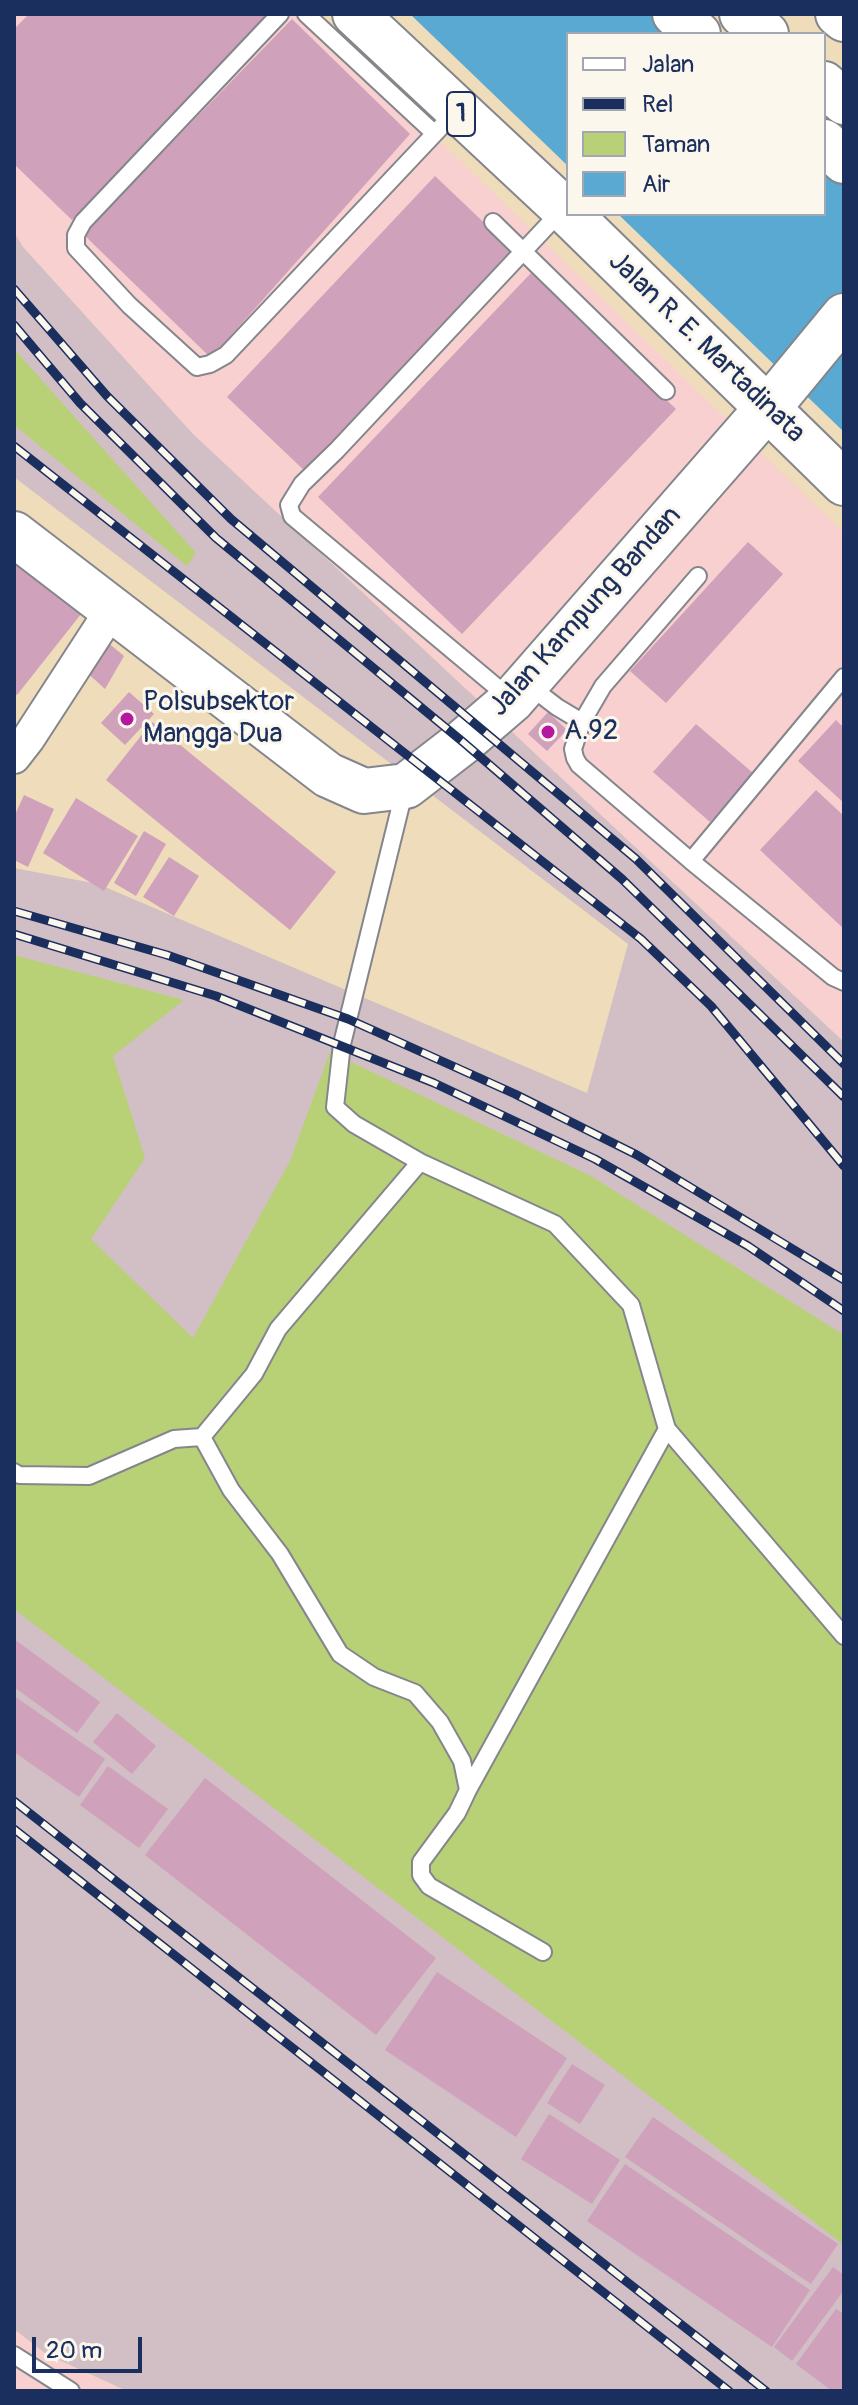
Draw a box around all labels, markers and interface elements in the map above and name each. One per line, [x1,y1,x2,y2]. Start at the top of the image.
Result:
legend [566,32,826,216]
text: Jalan [642,50,694,79]
text: Rel [642,90,673,119]
road number: 1 [447,92,475,136]
text: Taman [642,130,710,159]
text: Air [642,170,670,199]
street label: Jalan R. E. Martadinata [601,245,811,451]
street label: Jalan Kampung Bandan [483,500,689,724]
place label: Polsubsektor Mangga Dua [143,686,294,752]
marker: Polsubsektor Mangga Dua [118,710,136,728]
place label: A.92 [564,715,618,749]
marker: A.92 [539,723,557,741]
scale bar [36,2321,146,2371]
text: 20 m [46,2336,102,2365]

